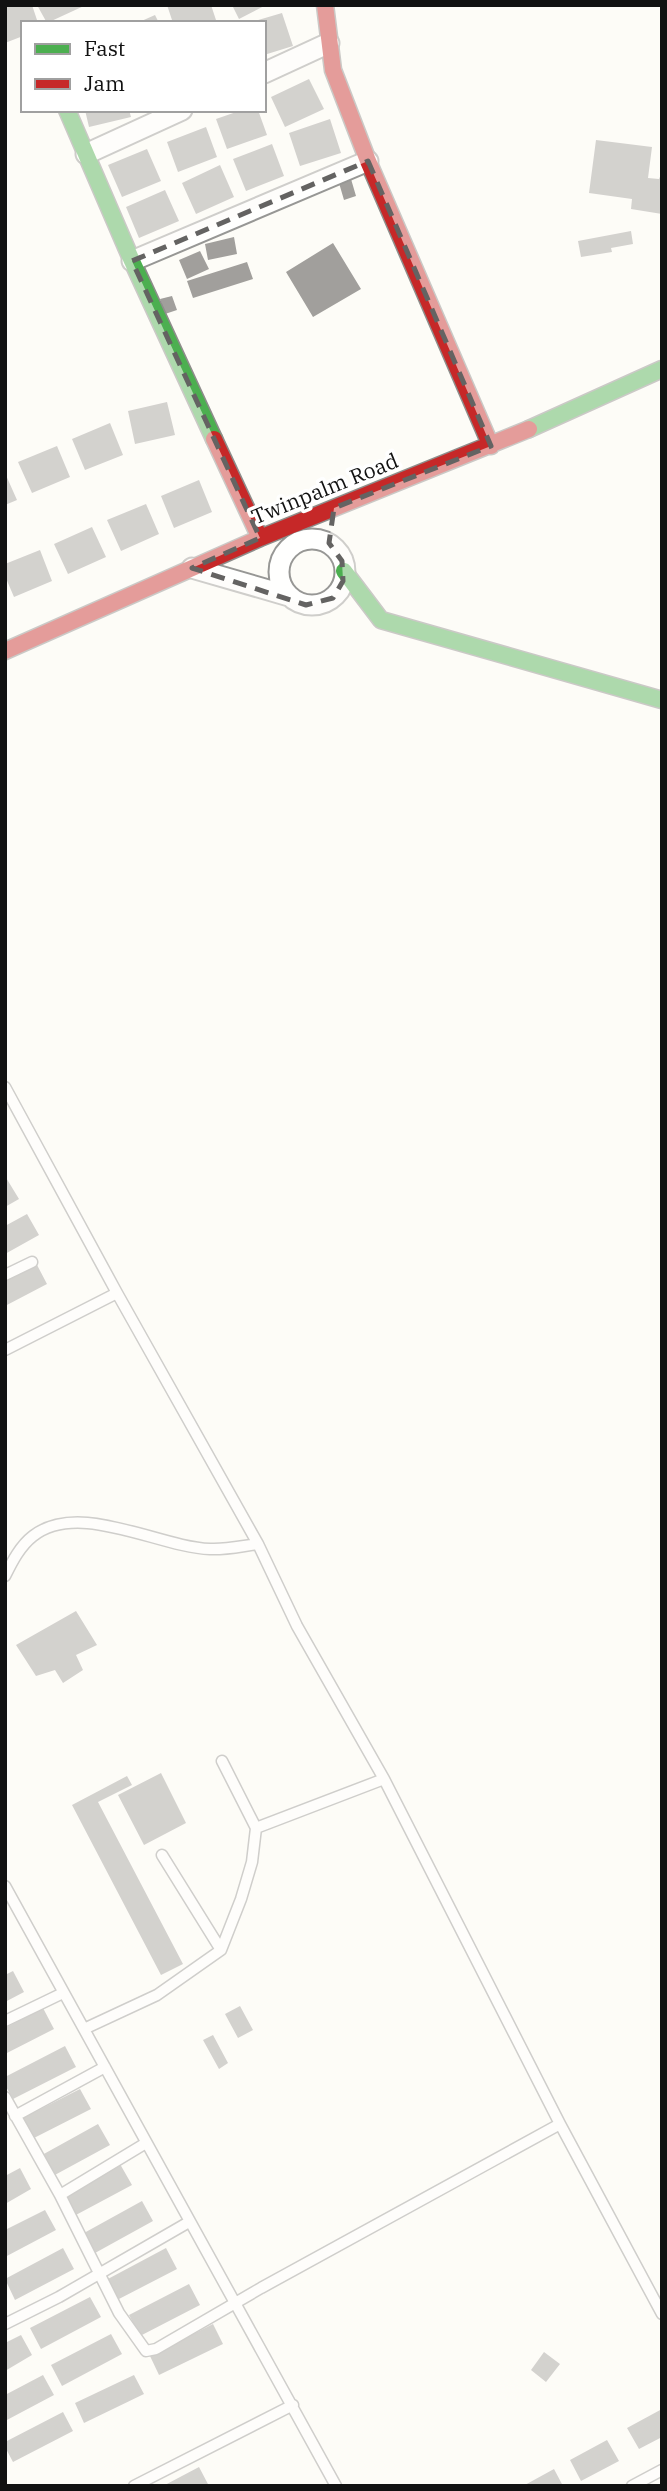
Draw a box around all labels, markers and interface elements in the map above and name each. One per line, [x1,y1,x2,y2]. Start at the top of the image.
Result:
legend [21,21,266,112]
text: Fast [84,34,125,62]
text: Jam [84,69,125,97]
street label: Twinpalm Road [247,446,402,530]

